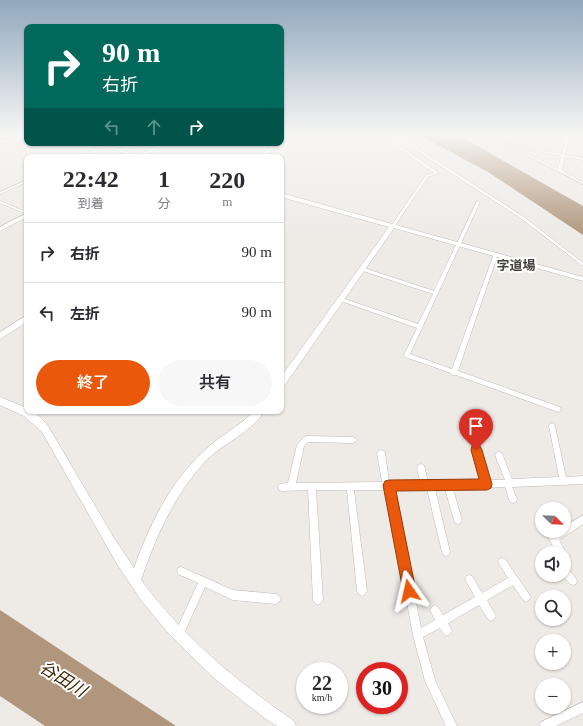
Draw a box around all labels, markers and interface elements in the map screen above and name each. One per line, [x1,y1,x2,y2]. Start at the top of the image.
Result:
text: 90 m [102,37,160,68]
icon: right [36,40,88,92]
text: 右折 [102,75,138,95]
icon: left [101,116,123,138]
icon: ahead [143,116,165,138]
icon: right [185,116,207,138]
text: 22:42 [63,166,119,192]
text: 1 [158,166,170,192]
text: 220 [209,167,245,193]
text: m [222,194,232,209]
text: 到着 [78,196,104,211]
text: 分 [157,196,170,211]
icon: right [36,242,58,264]
text: 90 m [242,244,272,260]
text: 右折 [70,246,100,262]
district label: 字道場 [496,258,536,273]
icon: left [36,302,58,324]
text: 90 m [242,304,272,320]
text: 左折 [70,306,100,322]
button: 終了 [36,360,150,406]
button: 共有 [158,360,272,406]
pin [459,409,493,450]
icon: arrive [465,415,487,437]
north arrow [535,502,571,538]
map controls [535,502,571,714]
button: sound [535,546,571,582]
position arrow [388,570,430,612]
button: search [535,590,571,626]
button: + [535,634,571,670]
water label: 谷田川 [36,657,91,702]
speed limit sign: 30 [356,662,408,714]
text: 22 [312,672,332,694]
button: − [535,678,571,714]
text: km/h [312,692,332,703]

